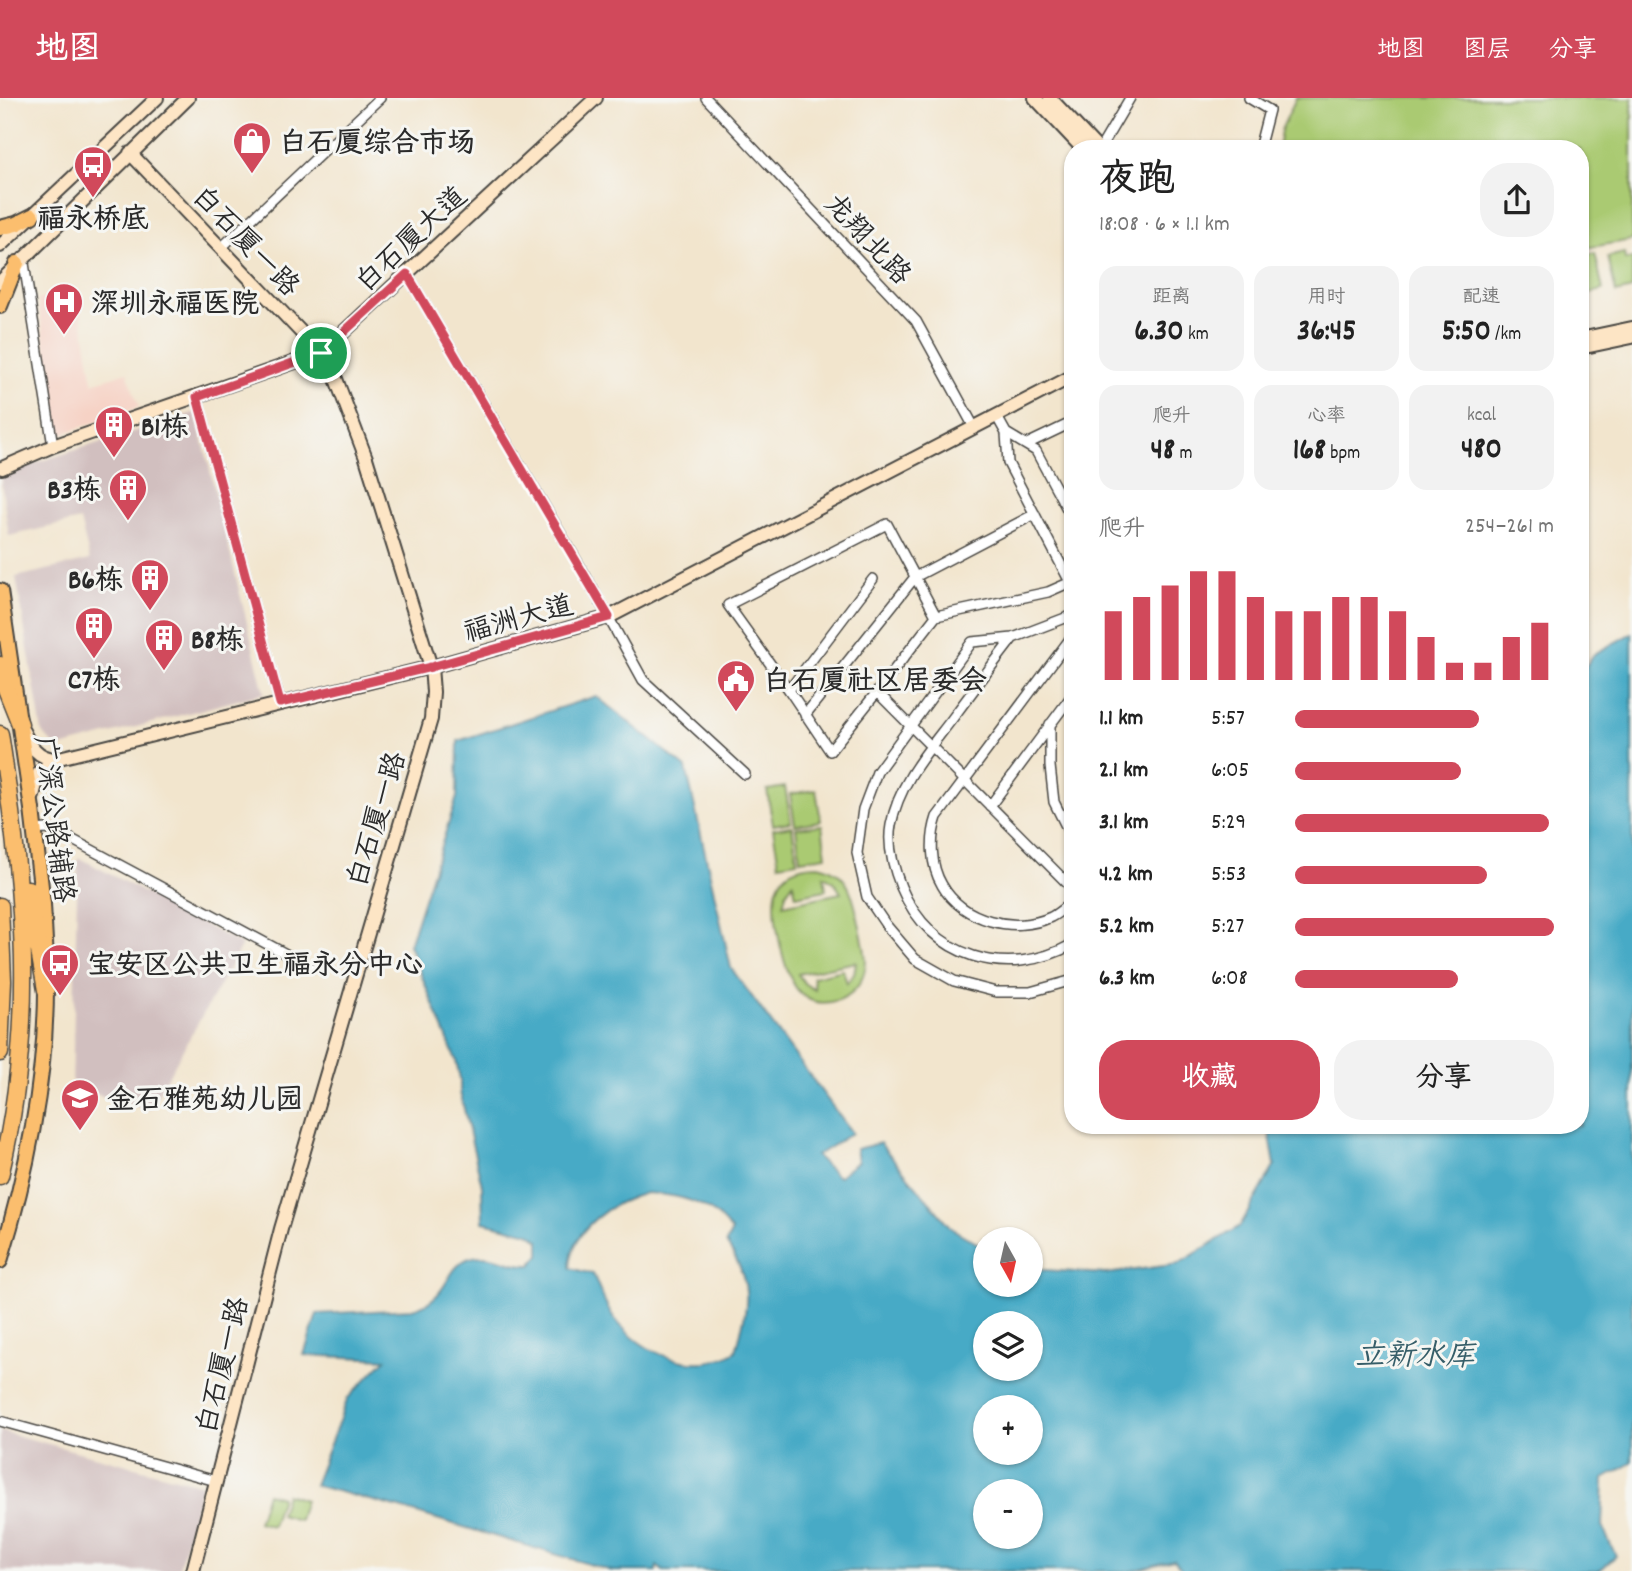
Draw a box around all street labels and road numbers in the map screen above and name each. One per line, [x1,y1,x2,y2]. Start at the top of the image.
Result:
street label: 白石厦一路 [180,179,306,308]
street label: 白石厦大道 [349,179,478,304]
street label: 龙翔北路 [813,187,918,296]
street label: 福洲大道 [460,588,579,656]
street label: 广深公路辅路 [21,734,81,905]
street label: 白石厦一路 [340,748,419,893]
street label: 白石厦一路 [190,1293,262,1439]

